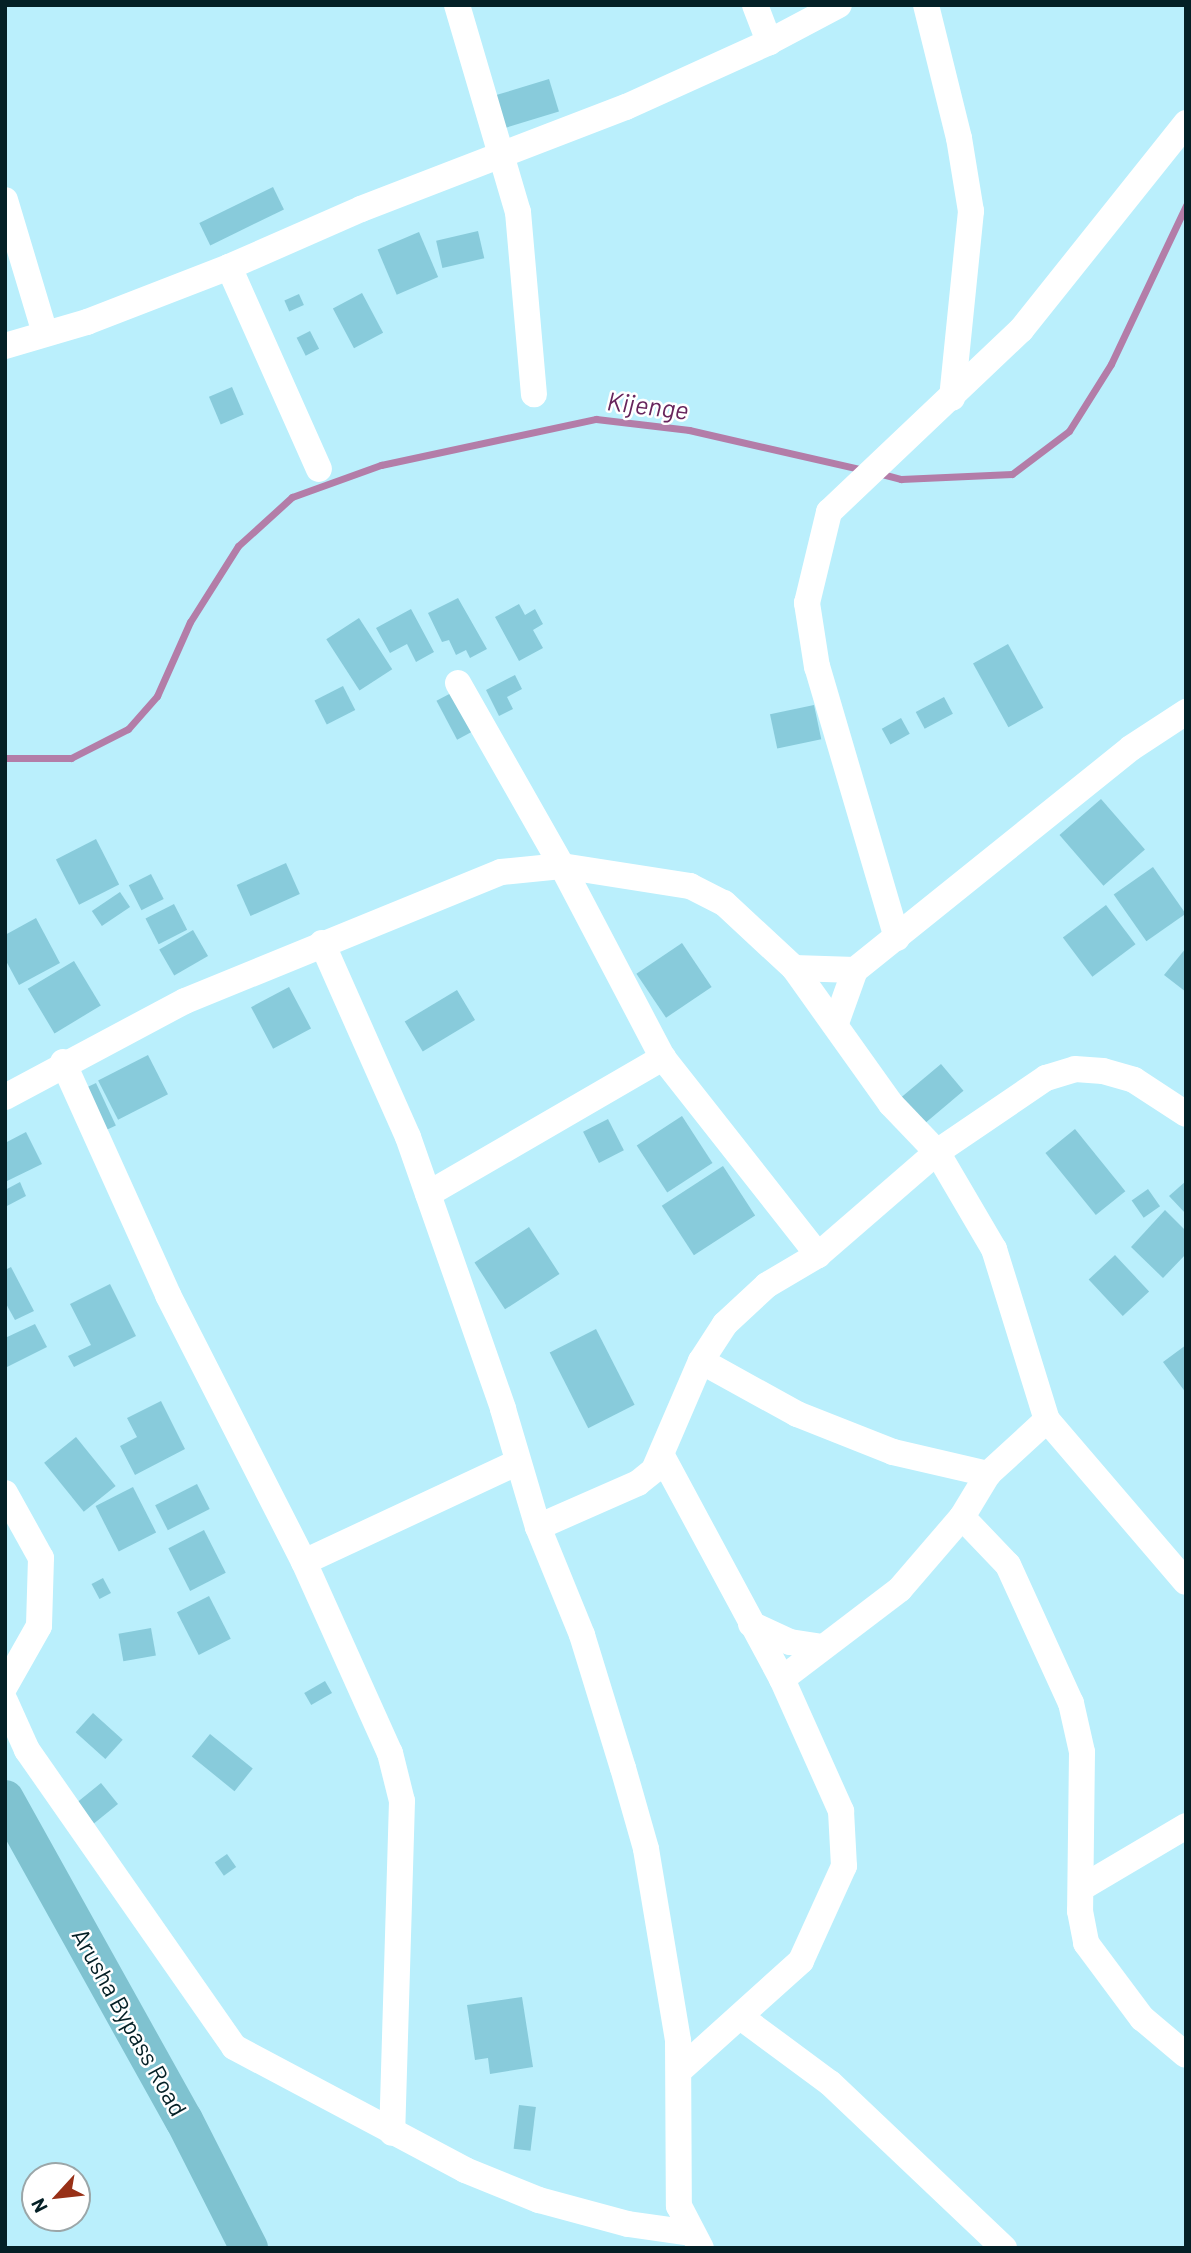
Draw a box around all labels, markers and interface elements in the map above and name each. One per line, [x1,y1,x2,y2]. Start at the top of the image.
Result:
water label: Kijenge [605,385,691,425]
street label: Arusha Bypass Road [67,1923,193,2121]
north arrow [21,2162,91,2232]
text: N [26,2195,52,2217]

